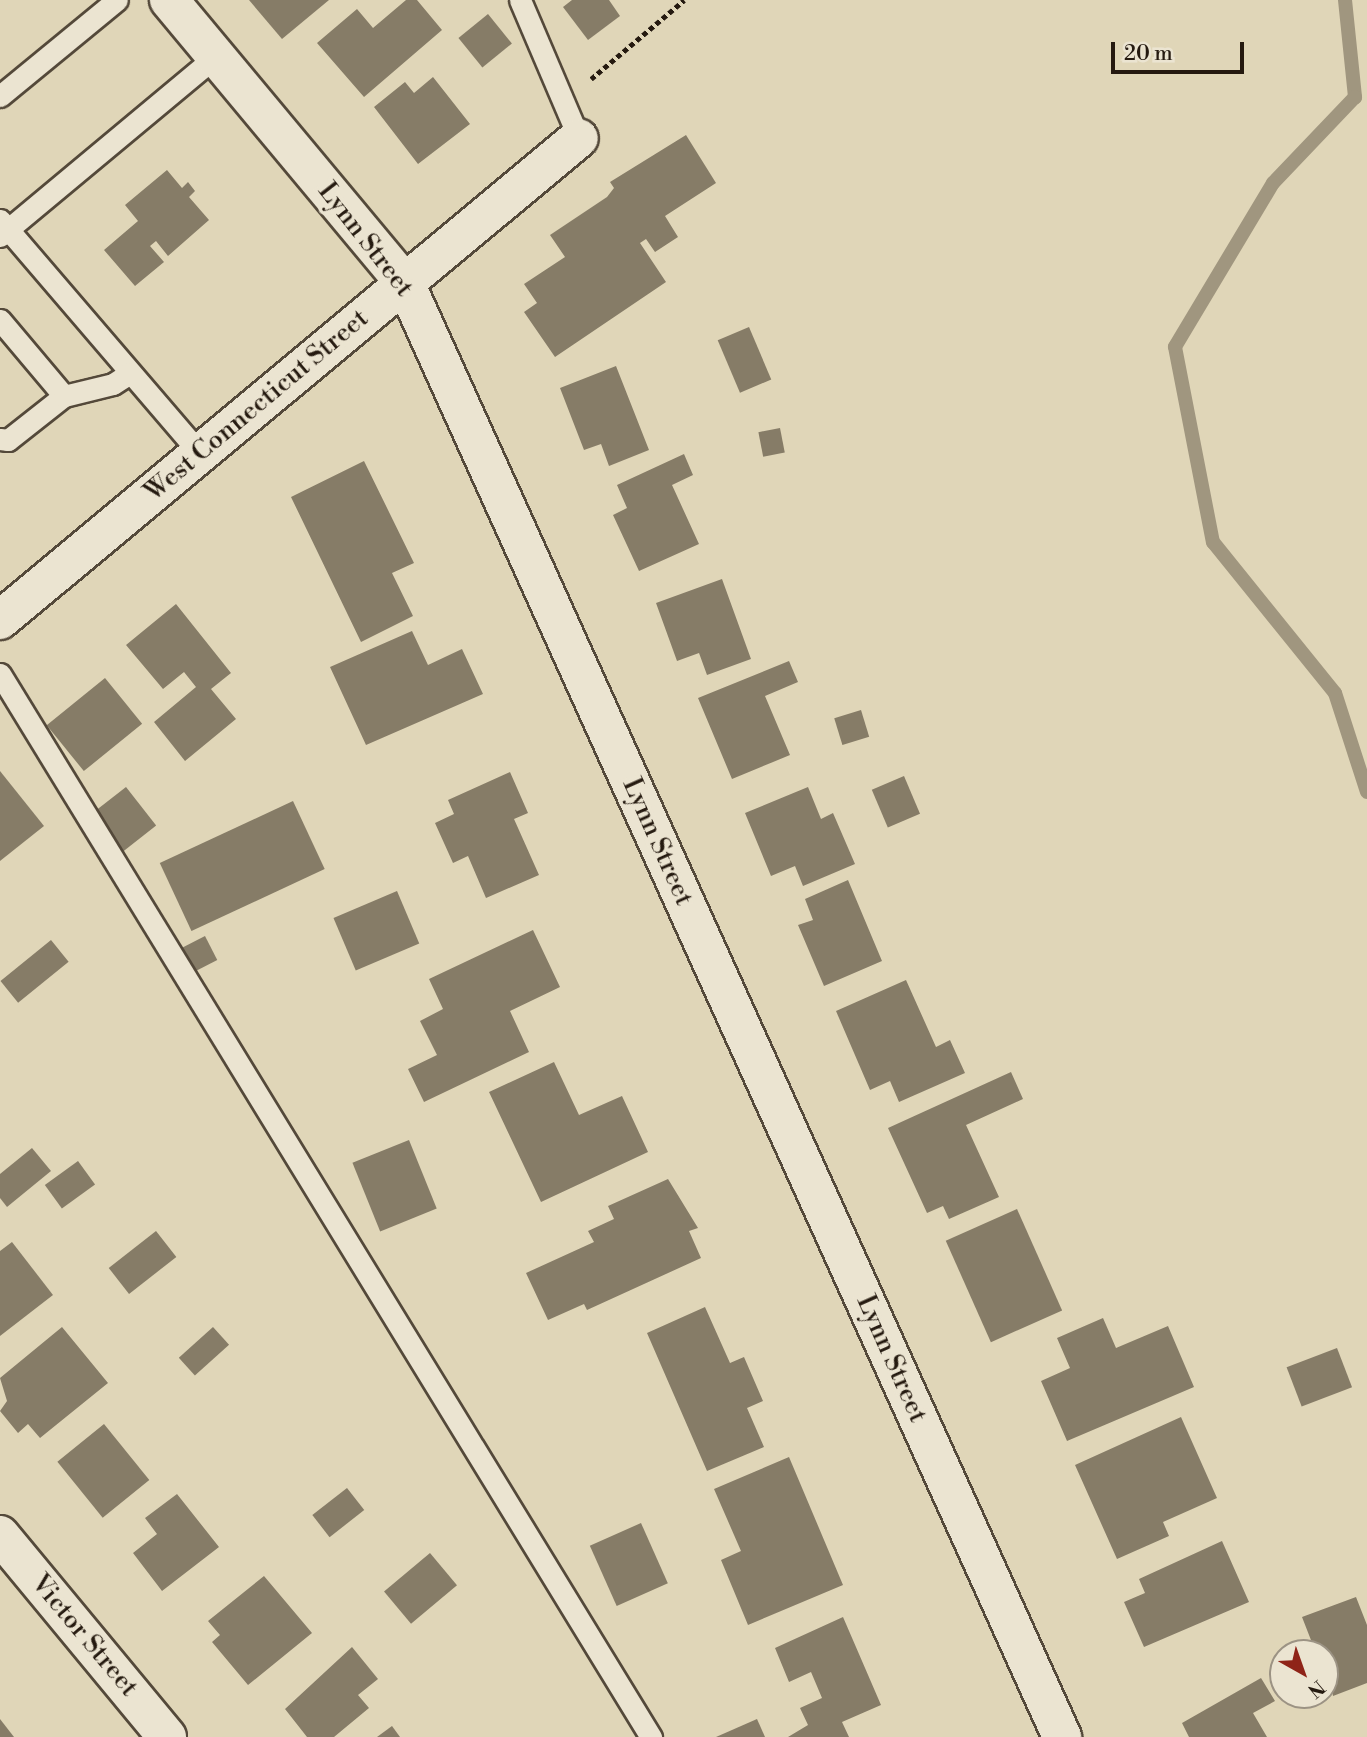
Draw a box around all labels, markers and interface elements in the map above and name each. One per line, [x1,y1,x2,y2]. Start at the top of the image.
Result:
scale bar [1115,28,1248,72]
text: 20 m [1124,41,1173,67]
street label: Lynn Street [311,177,419,303]
street label: West Connecticut Street [139,303,375,509]
street label: Lynn Street [615,773,699,911]
street label: Lynn Street [849,1290,933,1428]
street label: Victor Street [24,1569,144,1703]
north arrow [1269,1639,1339,1709]
text: N [1303,1675,1330,1703]

